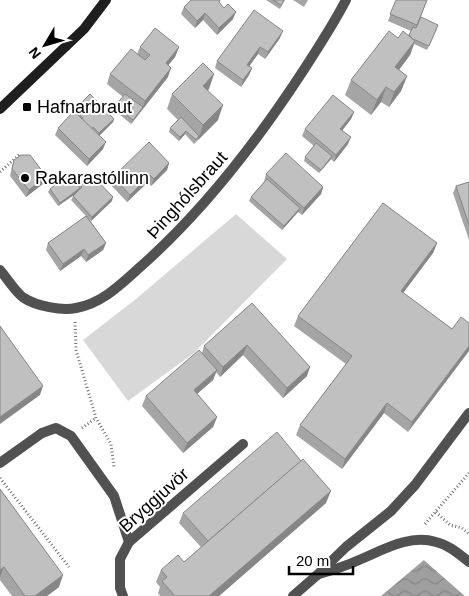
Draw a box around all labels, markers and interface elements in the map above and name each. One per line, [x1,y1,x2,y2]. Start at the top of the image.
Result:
north arrow [20,20,70,70]
text: N [25,44,44,62]
place label: Hafnarbraut [37,97,132,117]
marker: Hafnarbraut [21,101,33,113]
street label: Þinghólsbraut [143,147,231,243]
place label: Rakarastóllinn [35,168,149,188]
marker: Rakarastóllinn [19,172,31,184]
street label: Bryggjuvör [115,464,193,536]
scale bar [289,544,353,576]
text: 20 m [296,552,329,569]

